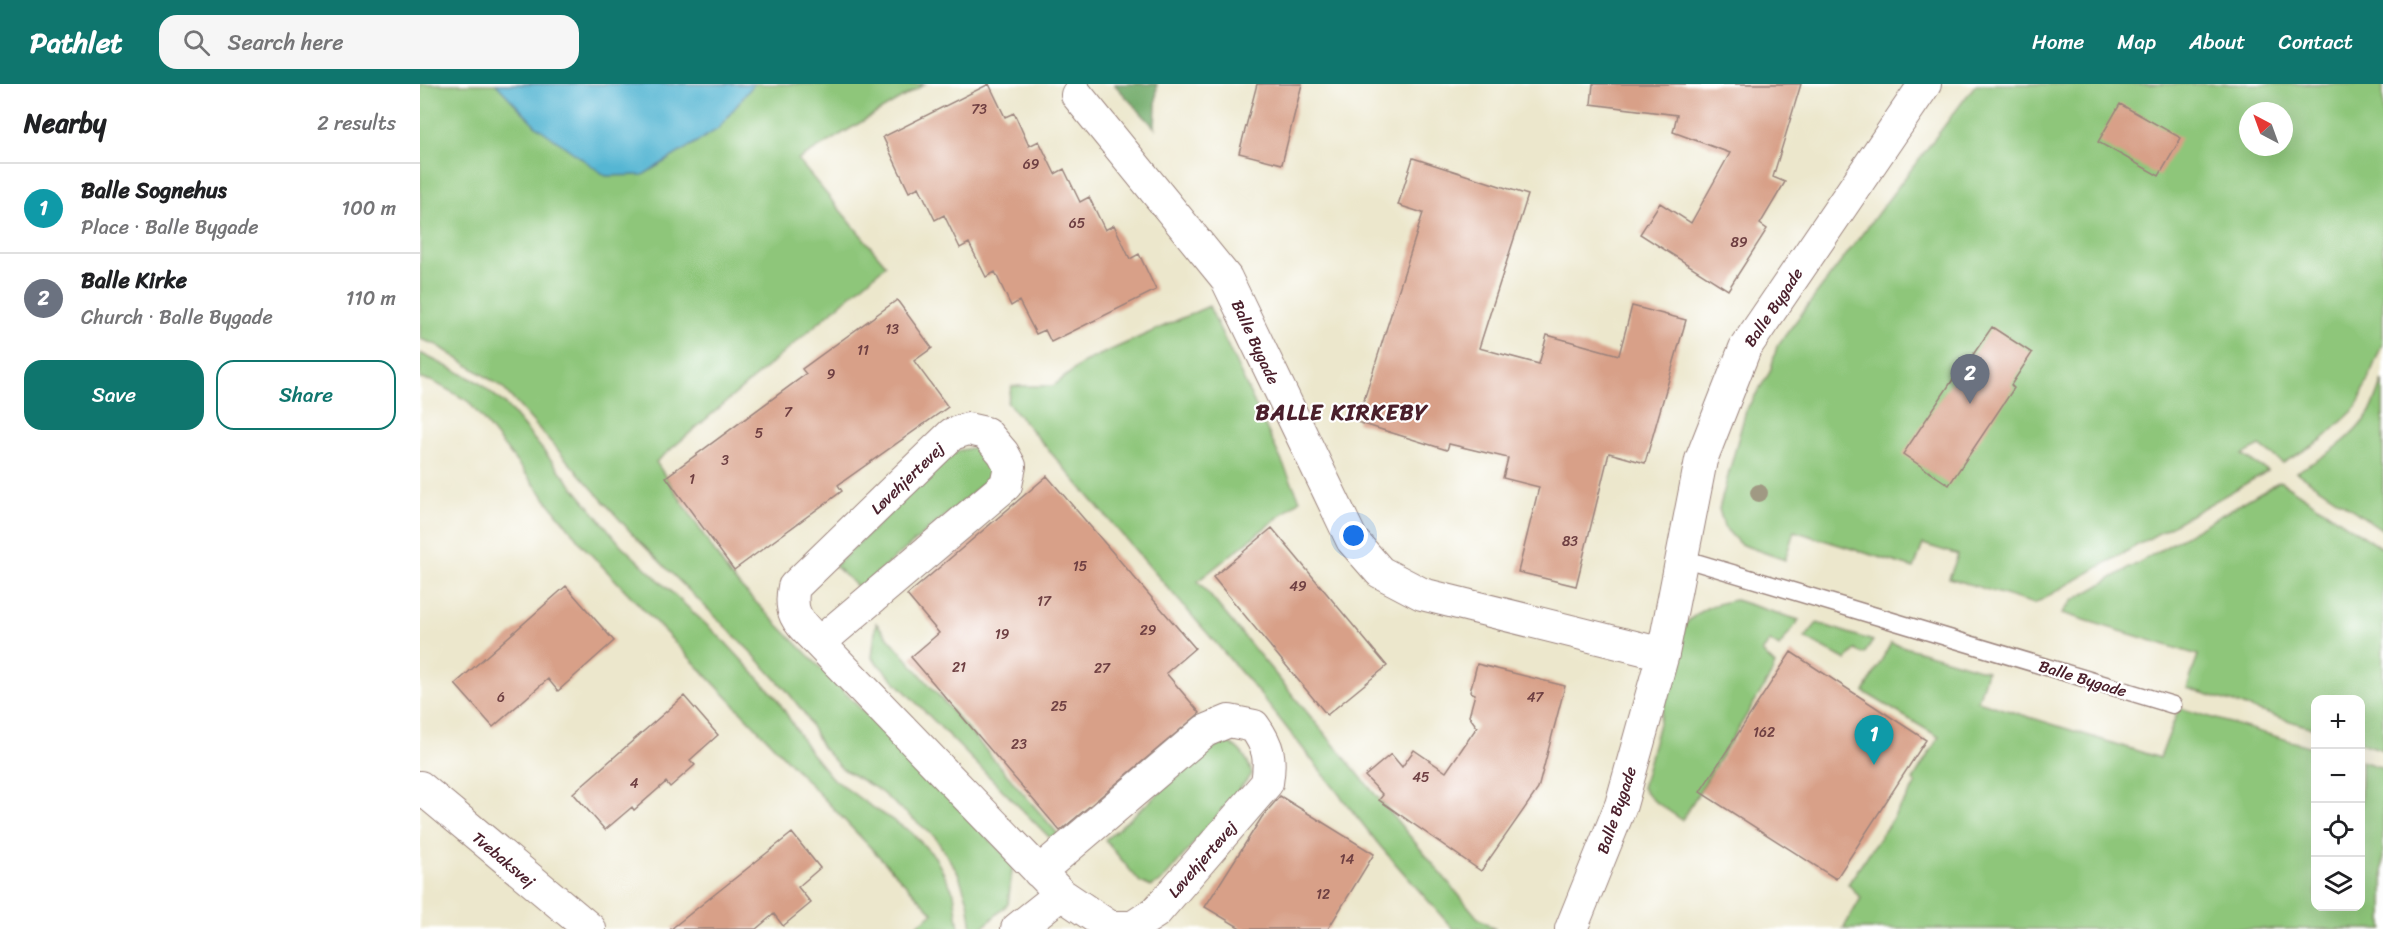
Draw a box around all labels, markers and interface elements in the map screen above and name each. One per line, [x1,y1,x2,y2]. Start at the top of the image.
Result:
search box [159,15,579,69]
text: Pathlet [30,18,123,67]
text: Search here [228,23,343,62]
text: Home [2032,23,2084,61]
text: Map [2117,23,2156,61]
text: About [2189,23,2246,61]
text: Contact [2279,23,2353,61]
icon: search [180,26,213,59]
house number: 73 [971,97,987,122]
text: Nearby [24,100,106,146]
north arrow [2239,102,2293,156]
text: 2 results [317,106,396,141]
house number: 69 [1023,152,1040,177]
text: Balle Sognehus [81,171,227,210]
text: 1 [39,191,48,226]
text: 100 m [342,191,396,226]
text: Place · Balle Bygade [81,210,258,245]
house number: 65 [1069,211,1086,236]
house number: 89 [1730,230,1748,255]
text: Balle Kirke [81,261,187,300]
street label: Balle Bygade [1736,262,1811,353]
text: 2 [38,281,49,316]
text: 110 m [346,281,396,316]
street label: Balle Bygade [1223,295,1288,390]
text: Church · Balle Bygade [81,300,273,335]
house number: 13 [885,317,899,342]
house number: 11 [857,338,869,363]
pin: 2 [1950,354,1990,404]
button: Save [24,360,204,430]
button: Share [216,360,396,430]
house number: 9 [827,362,836,387]
district label: BALLE KIRKEBY [1255,393,1429,432]
house number: 7 [784,400,793,425]
house number: 5 [755,421,764,446]
street label: Løvehjertevej [863,435,952,522]
house number: 3 [721,448,729,473]
house number: 1 [689,467,695,492]
your location [1339,521,1368,550]
house number: 83 [1562,529,1578,554]
house number: 15 [1073,554,1088,579]
house number: 49 [1289,574,1307,599]
house number: 17 [1037,589,1052,614]
house number: 29 [1140,618,1157,643]
house number: 19 [995,622,1010,647]
street label: Balle Bygade [2035,651,2131,706]
house number: 21 [952,655,966,680]
house number: 27 [1094,656,1111,681]
house number: 6 [497,685,505,710]
house number: 47 [1527,685,1544,710]
house number: 25 [1051,694,1068,719]
map controls [2311,695,2365,911]
button: + [2311,695,2365,749]
pin: 1 [1854,716,1894,765]
house number: 162 [1753,720,1775,745]
house number: 23 [1011,732,1027,757]
button: − [2311,749,2365,803]
street label: Balle Bygade [1588,762,1645,858]
house number: 45 [1412,765,1430,790]
house number: 4 [630,771,639,796]
button: locate [2311,803,2365,857]
street label: Løvehjertevej [1160,814,1245,905]
street label: Tvebaksvej [465,824,543,896]
house number: 14 [1340,847,1355,872]
button: layers [2311,857,2365,911]
house number: 12 [1316,882,1330,907]

